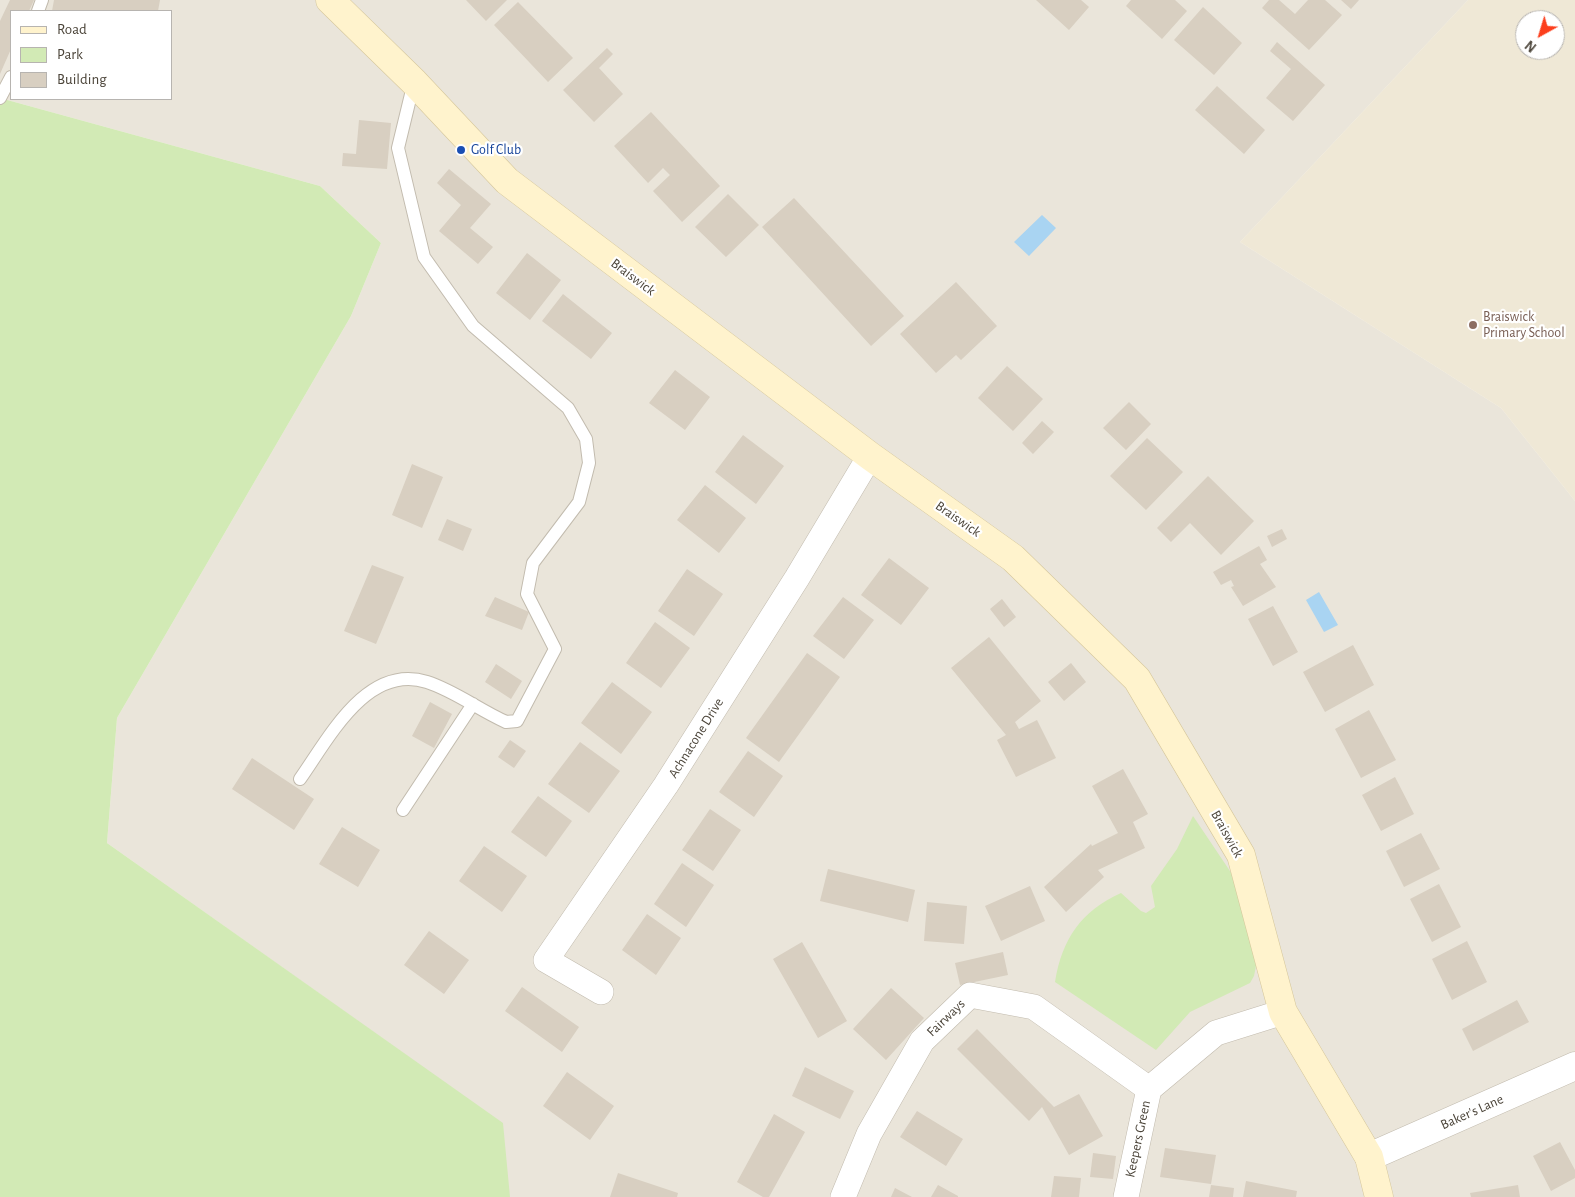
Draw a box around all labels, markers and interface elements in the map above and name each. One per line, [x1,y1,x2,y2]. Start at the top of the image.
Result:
legend [10,10,172,100]
north arrow [1515,10,1565,60]
text: Road [57,22,87,37]
text: N [1523,37,1539,54]
text: Park [57,47,83,62]
text: Building [57,72,107,87]
place label: Golf Club [471,142,521,158]
marker: Golf Club [455,144,467,156]
street label: Braiswick [607,255,659,299]
place label: Braiswick Primary School [1483,309,1565,342]
marker: Braiswick Primary School [1467,319,1479,331]
street label: Braiswick [932,497,984,541]
street label: Achnacone Drive [665,695,727,781]
street label: Braiswick [1207,807,1247,861]
street label: Fairways [923,996,969,1040]
street label: Baker's Lane [1438,1091,1506,1133]
street label: Keepers Green [1122,1099,1154,1179]

